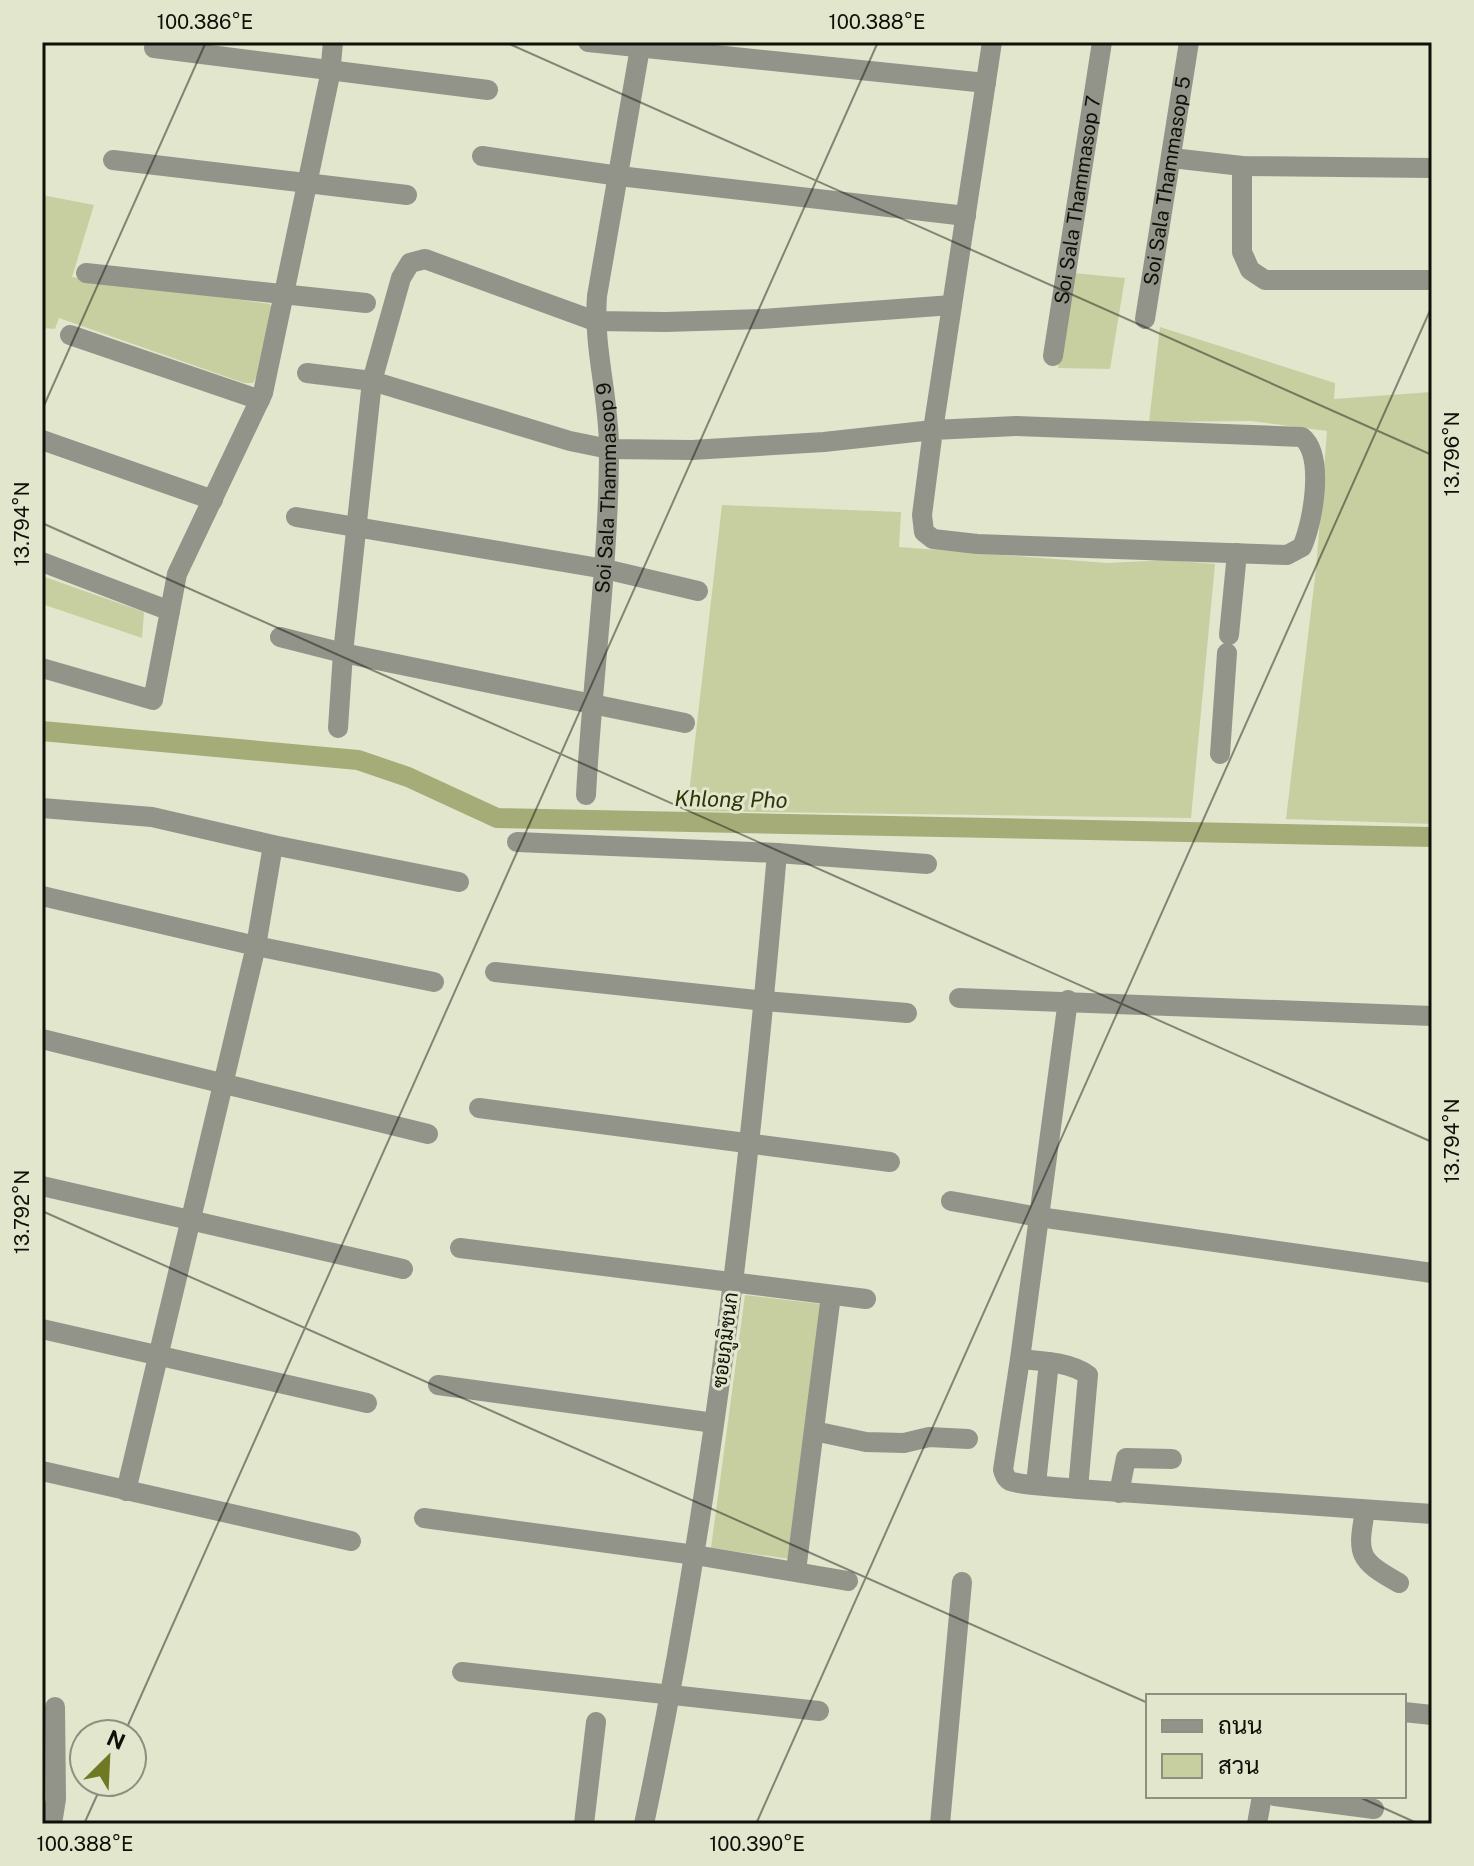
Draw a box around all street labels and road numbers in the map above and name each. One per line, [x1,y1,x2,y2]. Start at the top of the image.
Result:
street label: Soi Sala Thammasop 5 [1139,74,1195,287]
street label: Soi Sala Thammasop 7 [1049,94,1105,306]
street label: Soi Sala Thammasop 9 [590,381,621,594]
street label: ซอยภูมิชนก [707,1291,746,1390]

